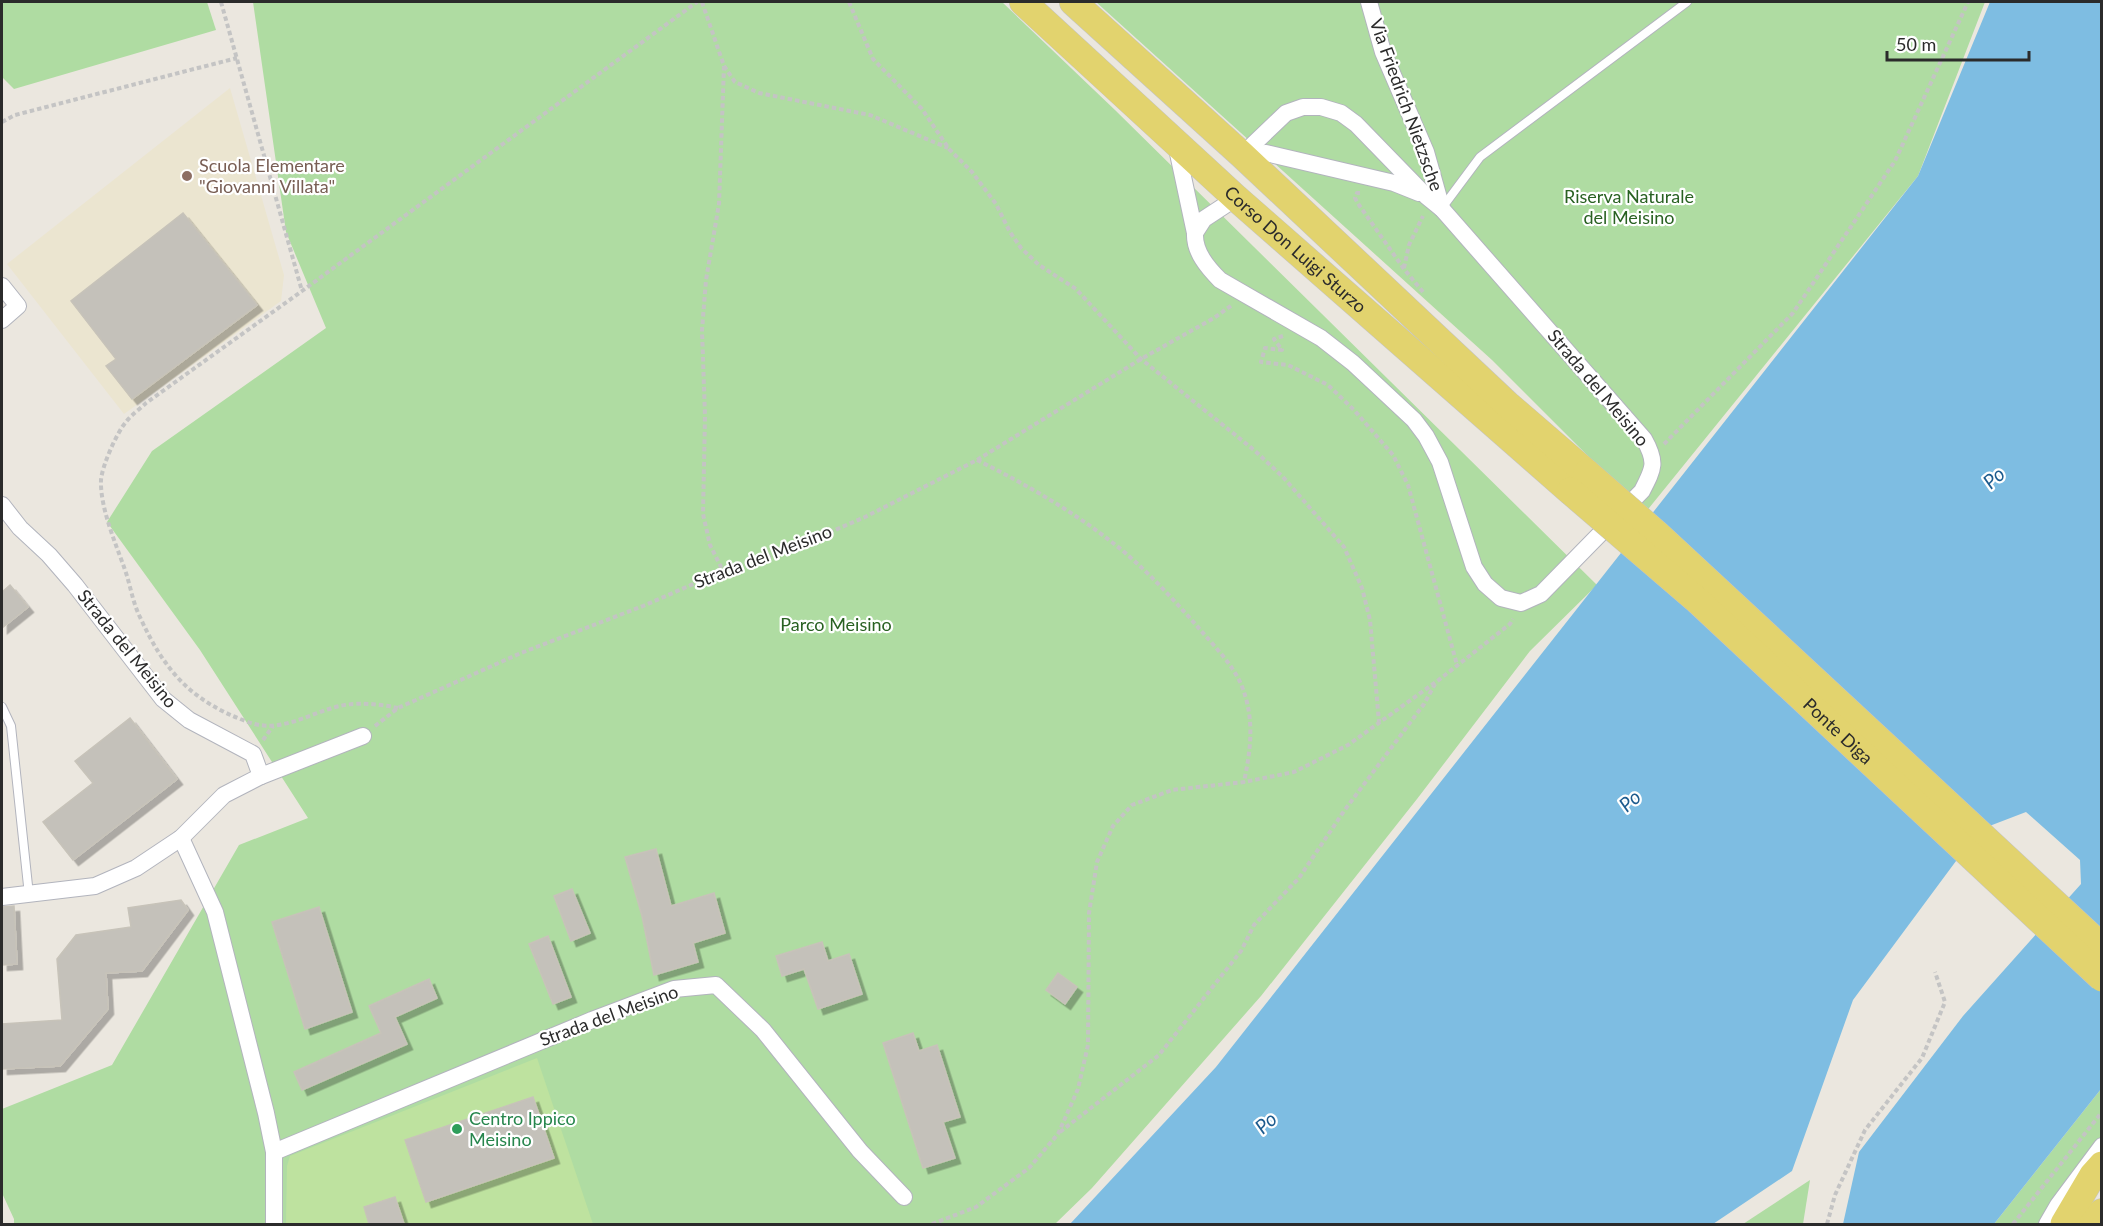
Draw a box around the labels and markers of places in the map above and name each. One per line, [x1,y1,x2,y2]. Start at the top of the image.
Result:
place label: Scuola Elementare "Giovanni Villata" [199,154,345,197]
marker: Scuola Elementare "Giovanni Villata" [180,169,194,183]
place label: Centro Ippico Meisino [469,1107,576,1150]
marker: Centro Ippico Meisino [450,1122,464,1136]

